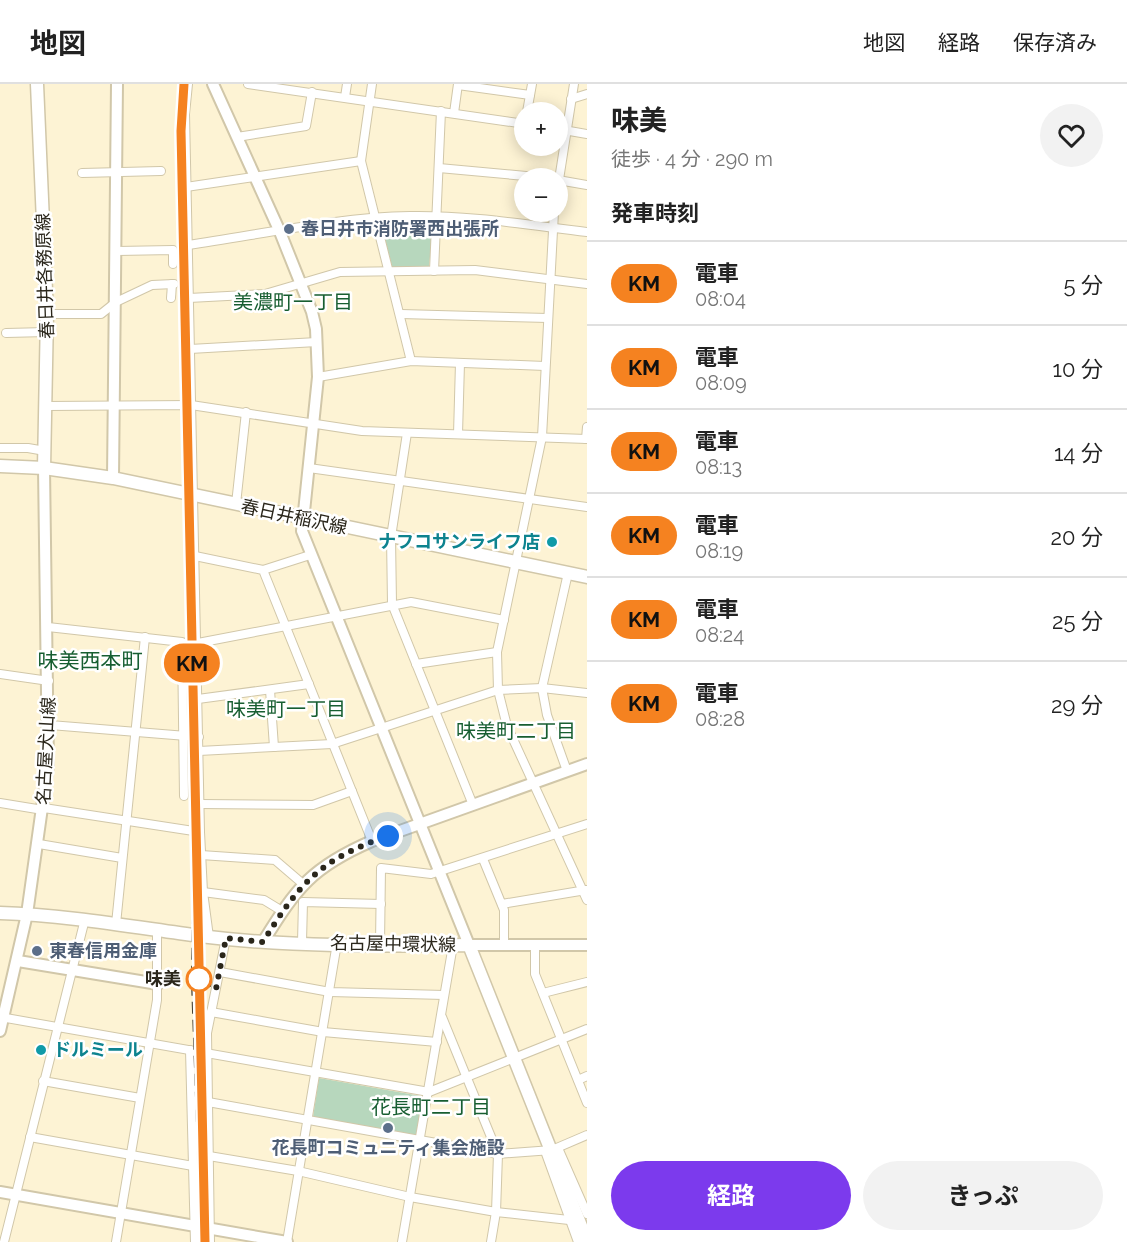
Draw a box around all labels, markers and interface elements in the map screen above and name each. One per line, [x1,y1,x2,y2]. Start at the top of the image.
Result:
text: 地図 [30,27,86,60]
text: 地図 [863,30,905,55]
text: 経路 [938,30,980,55]
text: 保存済み [1013,30,1097,55]
map controls [514,102,568,222]
button: + [514,102,568,156]
text: 味美 [611,104,667,137]
button: heart [1040,104,1103,167]
text: 徒歩 · 4 分 · 290 m [611,147,773,171]
button: − [514,168,568,222]
text: 発車時刻 [611,200,699,226]
street label: 春日井各務原線 [32,213,57,339]
place label: 春日井市消防署西出張所 [301,218,499,239]
marker: 春日井市消防署西出張所 [282,222,296,236]
text: 電車 [695,260,739,286]
text: KM [628,271,660,296]
text: 5 分 [1063,272,1103,298]
text: 08:04 [695,287,746,311]
district label: 美濃町一丁目 [233,290,353,314]
text: 電車 [695,344,739,370]
text: KM [628,355,660,380]
text: 10 分 [1053,356,1103,382]
text: 08:09 [695,371,747,395]
text: 電車 [695,428,739,454]
text: KM [628,439,660,464]
text: 14 分 [1054,440,1103,466]
text: 08:13 [695,455,742,479]
street label: 春日井稲沢線 [239,495,349,538]
text: 電車 [695,512,739,538]
text: KM [628,523,660,548]
text: 20 分 [1050,524,1103,550]
place label: ナフコサンライフ店 [378,531,540,552]
marker: ナフコサンライフ店 [545,535,559,549]
text: 08:19 [695,539,743,563]
text: 電車 [695,596,739,622]
text: KM [628,607,660,632]
text: 25 分 [1052,608,1103,634]
text: 08:24 [695,623,744,647]
line badge: KM [165,644,219,682]
district label: 味美西本町 [38,648,143,673]
text: KM [176,651,208,676]
text: 電車 [695,680,739,706]
text: KM [628,691,660,716]
text: 29 分 [1051,692,1103,718]
street label: 名古屋犬山線 [32,696,59,805]
district label: 味美町一丁目 [226,697,346,721]
text: 08:28 [695,707,745,731]
district label: 味美町二丁目 [456,719,576,743]
your location [373,821,403,851]
street label: 名古屋中環状線 [330,932,456,955]
place label: 東春信用金庫 [49,940,157,961]
marker: 東春信用金庫 [30,944,44,958]
marker: 味美 [186,966,212,992]
place label: 味美 [145,968,181,989]
place label: ドルミール [53,1039,143,1060]
marker: ドルミール [34,1043,48,1057]
district label: 花長町二丁目 [371,1095,491,1119]
marker: 花長町コミュニティ集会施設 [381,1121,395,1135]
place label: 花長町コミュニティ集会施設 [272,1137,504,1158]
button: 経路 [611,1161,851,1230]
button: きっぷ [863,1161,1103,1230]

